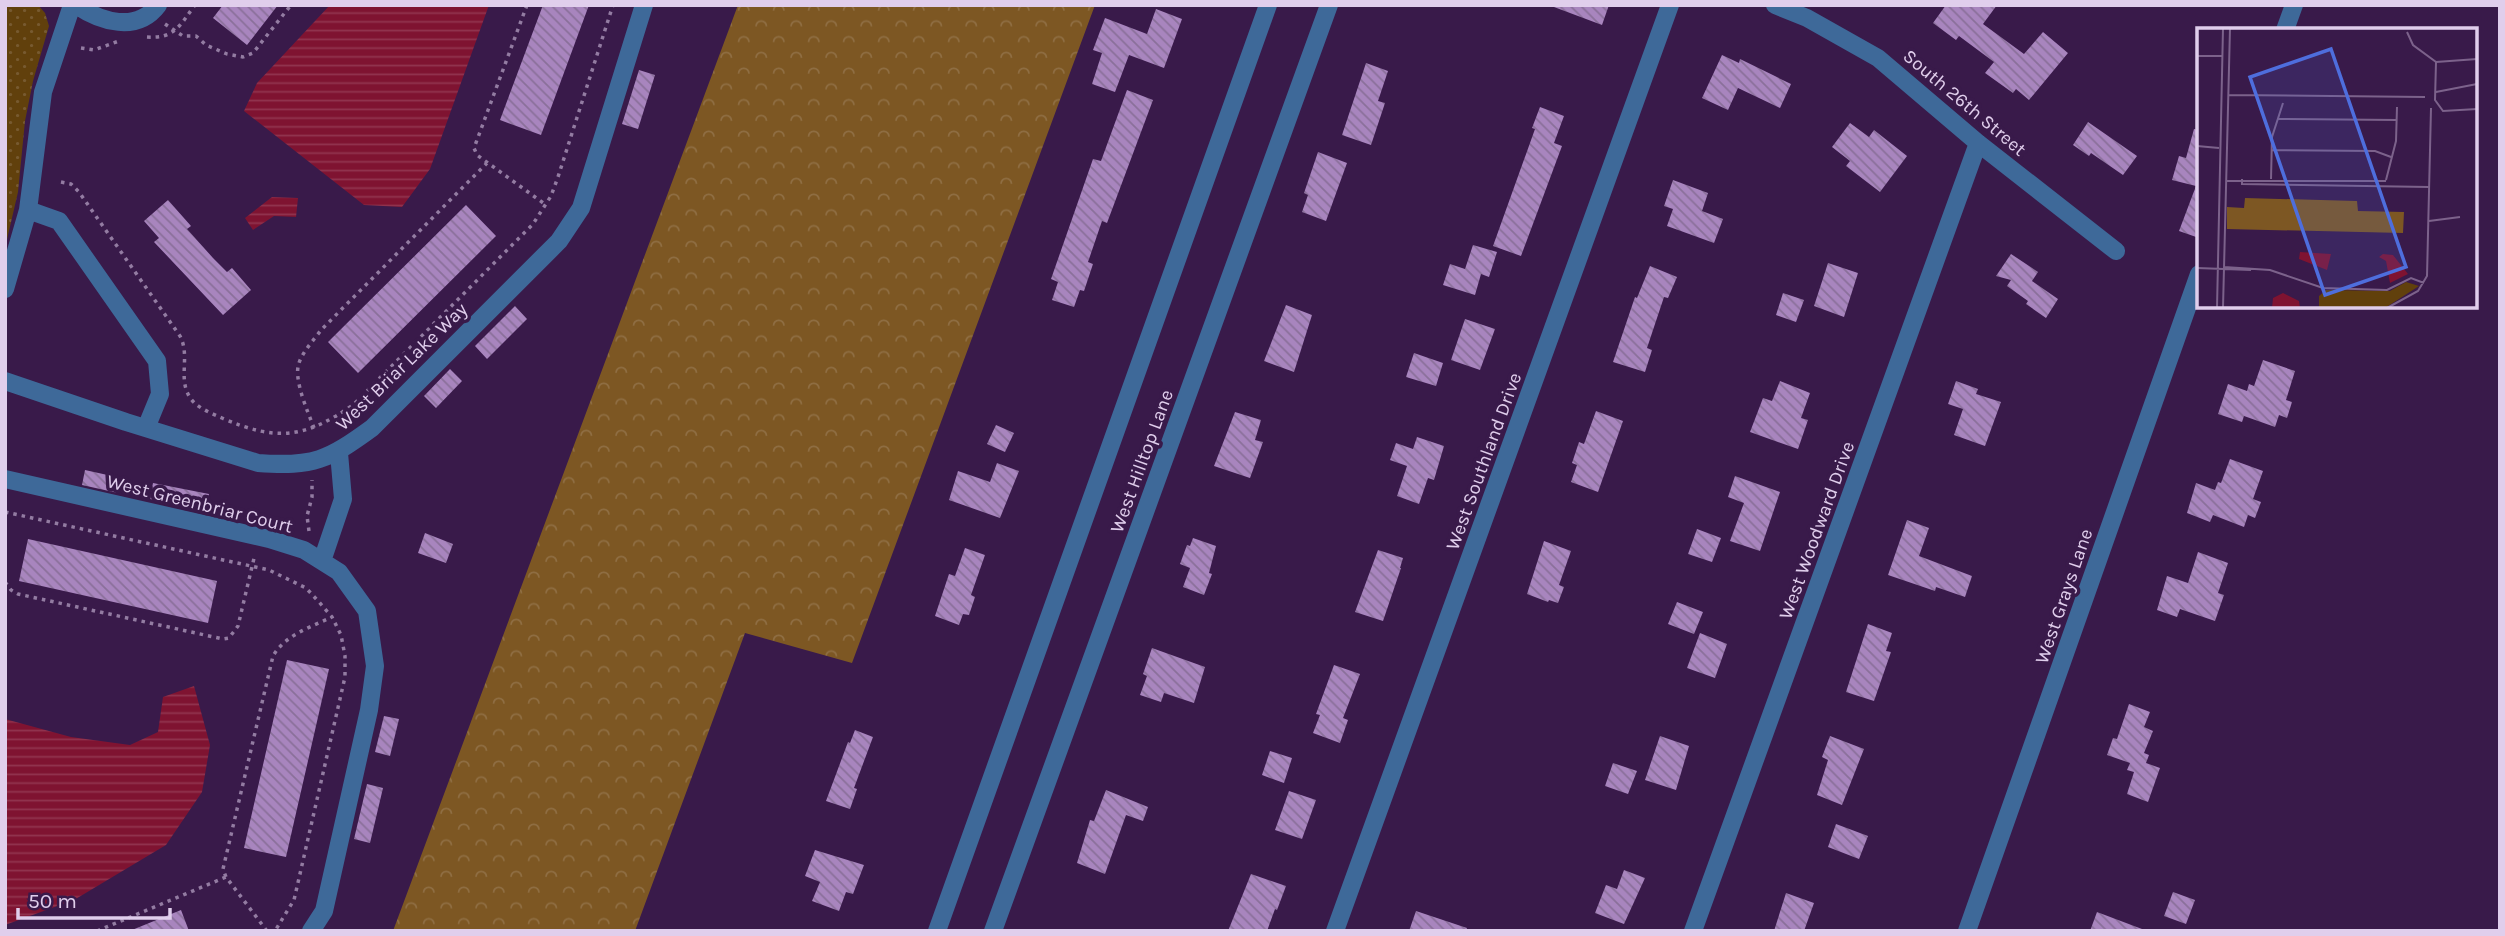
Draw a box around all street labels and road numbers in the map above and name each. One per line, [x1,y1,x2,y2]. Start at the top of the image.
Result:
street label: South 26th Street [1898,45,2030,161]
street label: West Briar Lake Way [331,298,472,435]
street label: West Southland Drive [1442,370,1526,553]
street label: West Hilltop Lane [1106,387,1178,536]
street label: West Woodward Drive [1775,439,1859,622]
street label: West Greenbriar Court [104,470,295,538]
street label: West Grays Lane [2031,526,2097,667]

